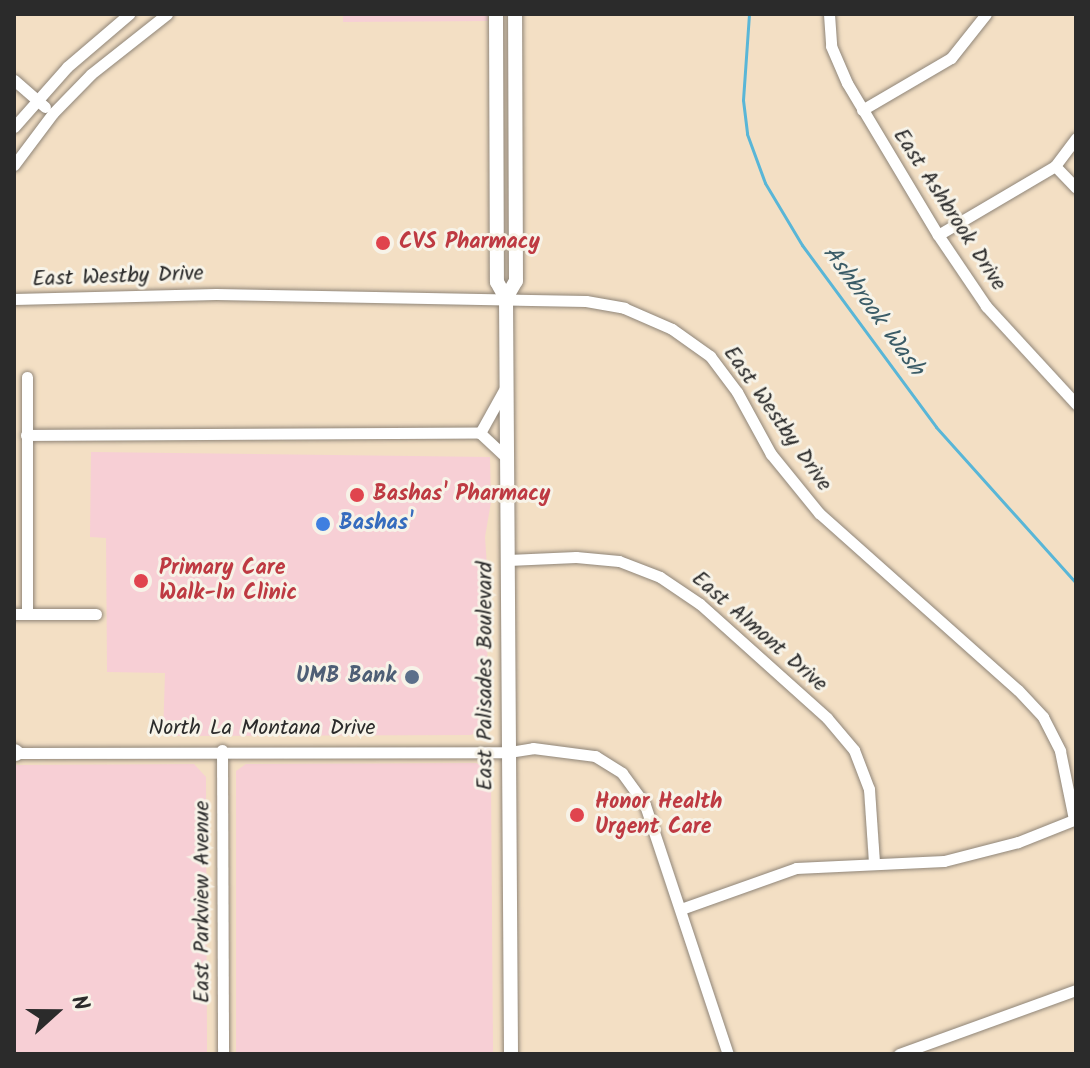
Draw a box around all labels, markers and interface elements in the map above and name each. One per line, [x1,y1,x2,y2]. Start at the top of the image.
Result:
street label: East Ashbrook Drive [887,124,1011,296]
place label: CVS Pharmacy [399,230,540,256]
marker: CVS Pharmacy [374,234,392,252]
water label: Ashbrook Wash [816,240,930,382]
street label: East Westby Drive [32,261,204,293]
street label: East Westby Drive [717,341,837,497]
place label: Bashas' Pharmacy [373,482,550,508]
marker: Bashas' Pharmacy [348,486,366,504]
place label: Bashas' [339,511,413,537]
marker: Bashas' [314,515,332,533]
place label: Primary Care Walk-In Clinic [159,555,297,606]
street label: East Palisades Boulevard [473,561,499,791]
street label: East Almont Drive [686,566,832,698]
marker: Primary Care Walk-In Clinic [130,570,152,592]
place label: UMB Bank [296,664,396,690]
marker: UMB Bank [403,668,421,686]
street label: North La Montana Drive [148,716,376,742]
place label: Honor Health Urgent Care [595,789,722,840]
street label: East Parkview Avenue [190,801,216,1003]
marker: Honor Health Urgent Care [566,804,588,826]
north arrow [16,972,96,1052]
text: N [60,990,98,1016]

